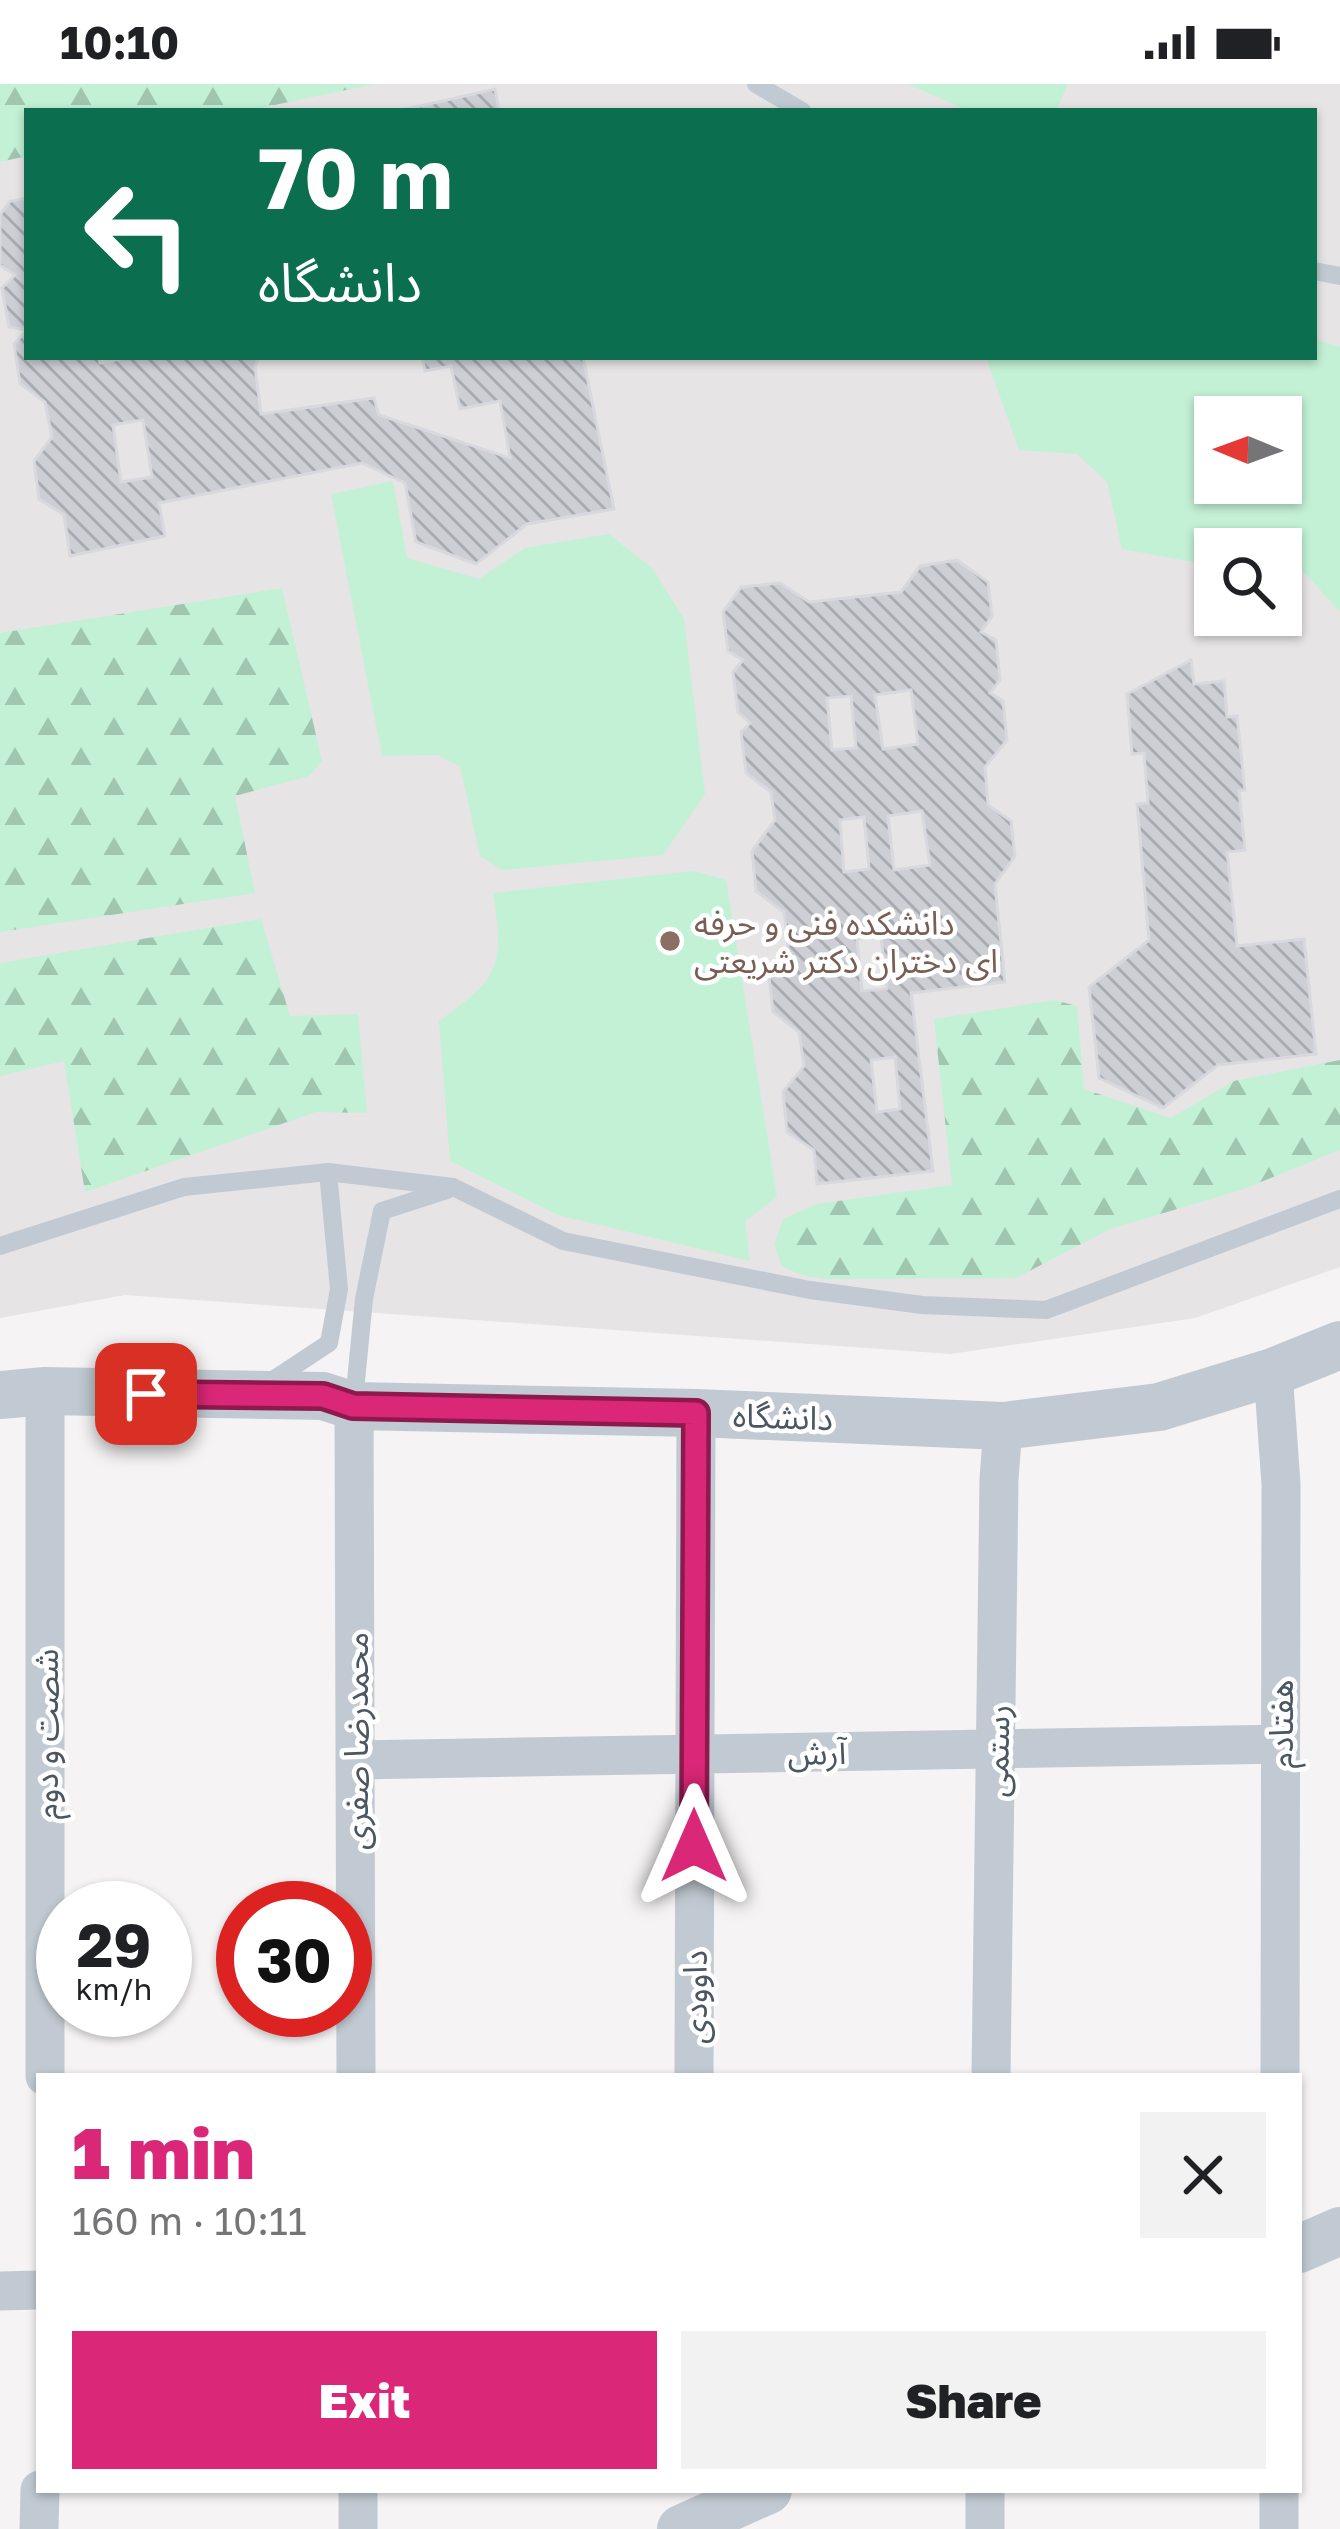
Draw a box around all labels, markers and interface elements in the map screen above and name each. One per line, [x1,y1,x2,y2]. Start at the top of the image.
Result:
text: 10:10 [60,15,179,69]
text: 70 m [258,127,453,227]
icon: left [60,156,216,312]
text: دانشگاه [258,249,422,314]
north arrow [1194,396,1302,504]
map controls [1194,396,1302,636]
button: search [1194,528,1302,636]
place label: دانشکده فنی و حرفه ای دختران دکتر شریعتی [694,903,998,981]
marker: دانشکده فنی و حرفه ای دختران دکتر شریعتی [657,928,683,954]
pin [95,1343,197,1445]
icon: arrive [113,1361,179,1427]
street label: دانشگاه [732,1395,834,1437]
street label: محمدرضا صفری [336,1632,376,1850]
street label: شصت و دوم [26,1649,71,1819]
street label: هفتادم [1261,1680,1306,1768]
street label: رستمی [976,1704,1017,1798]
street label: آرش [787,1732,848,1773]
position arrow [631,1783,757,1909]
speed limit sign: 30 [216,1881,372,2037]
text: 29 [77,1908,151,1980]
street label: داوودی [675,1950,715,2044]
text: km/h [76,1971,152,2007]
text: 1 min [72,2108,255,2195]
button: close [1140,2112,1266,2238]
text: 160 m · 10:11 [72,2197,307,2244]
button: Exit [72,2331,657,2469]
button: Share [681,2331,1266,2469]

